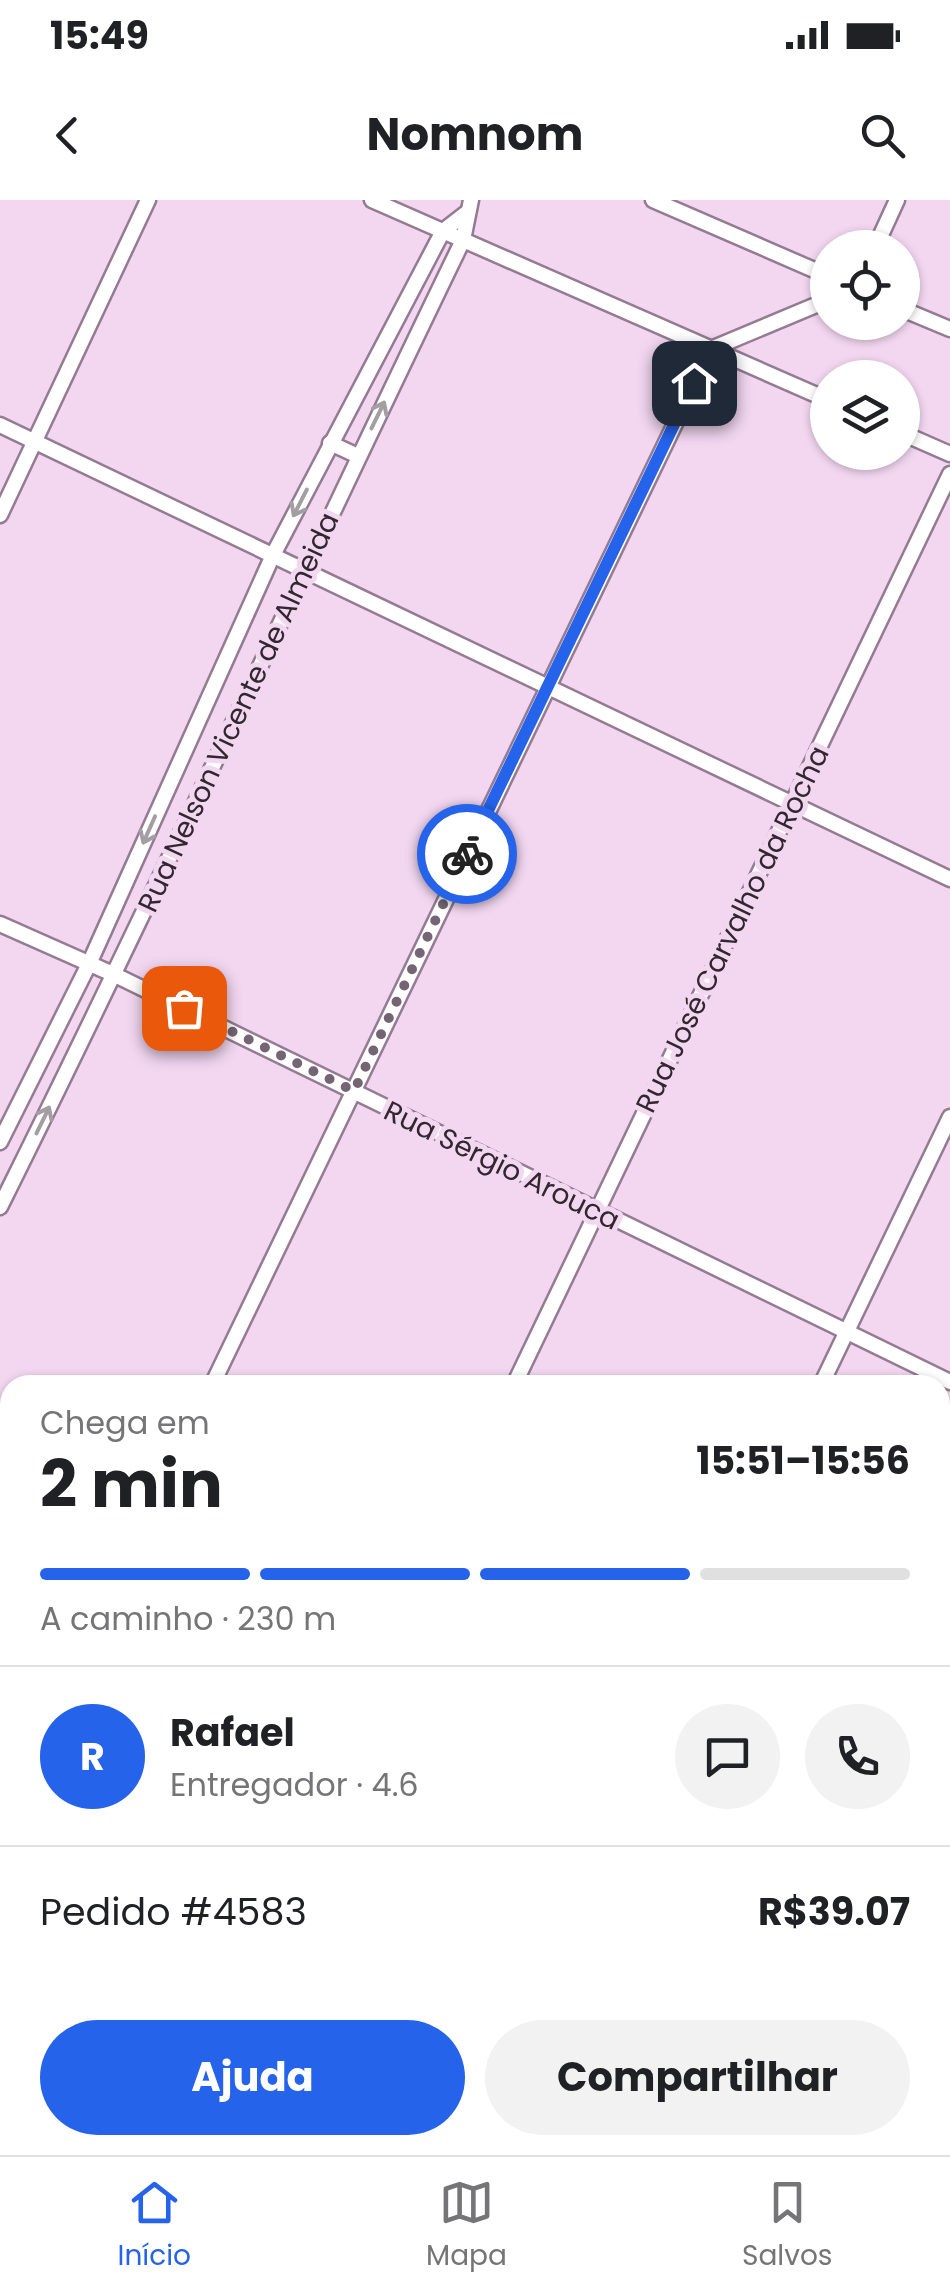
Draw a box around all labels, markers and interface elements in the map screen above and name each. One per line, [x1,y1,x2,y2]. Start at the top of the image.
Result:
text: 15:49 [50,9,149,62]
text: Nomnom [367,103,583,166]
icon: back [40,108,95,163]
icon: search [855,108,910,163]
map controls [810,230,920,470]
button: locate [810,230,920,340]
pin [652,341,737,426]
icon: home [667,356,722,411]
button: layers [810,360,920,470]
one-way arrow [369,401,388,431]
one-way arrow [290,488,309,517]
street label: Rua Nelson Vicente de Almeida [128,506,348,918]
street label: Rua José Carvalho da Rocha [626,739,838,1119]
courier [417,804,517,904]
one-way arrow [139,814,157,845]
icon: bike [440,827,495,882]
pin [142,966,227,1051]
icon: bag [157,981,212,1036]
street label: Rua Sérgio Arouca [377,1091,626,1240]
one-way arrow [35,1106,54,1136]
text: Chega em [40,1400,210,1445]
text: 15:51–15:56 [696,1434,910,1487]
text: 2 min [40,1439,223,1530]
text: A caminho · 230 m [40,1596,336,1641]
button: chat [675,1704,780,1809]
button: phone [805,1704,910,1809]
text: Rafael [170,1706,295,1759]
text: R [80,1730,105,1783]
text: Entregador · 4.6 [170,1762,419,1807]
text: Pedido #4583 [40,1885,307,1938]
text: R$39.07 [758,1885,910,1938]
button: Ajuda [40,2020,465,2135]
button: Compartilhar [485,2020,910,2135]
tab: Início [118,2175,191,2277]
tab: Mapa [426,2175,507,2277]
tab: Salvos [742,2175,832,2277]

